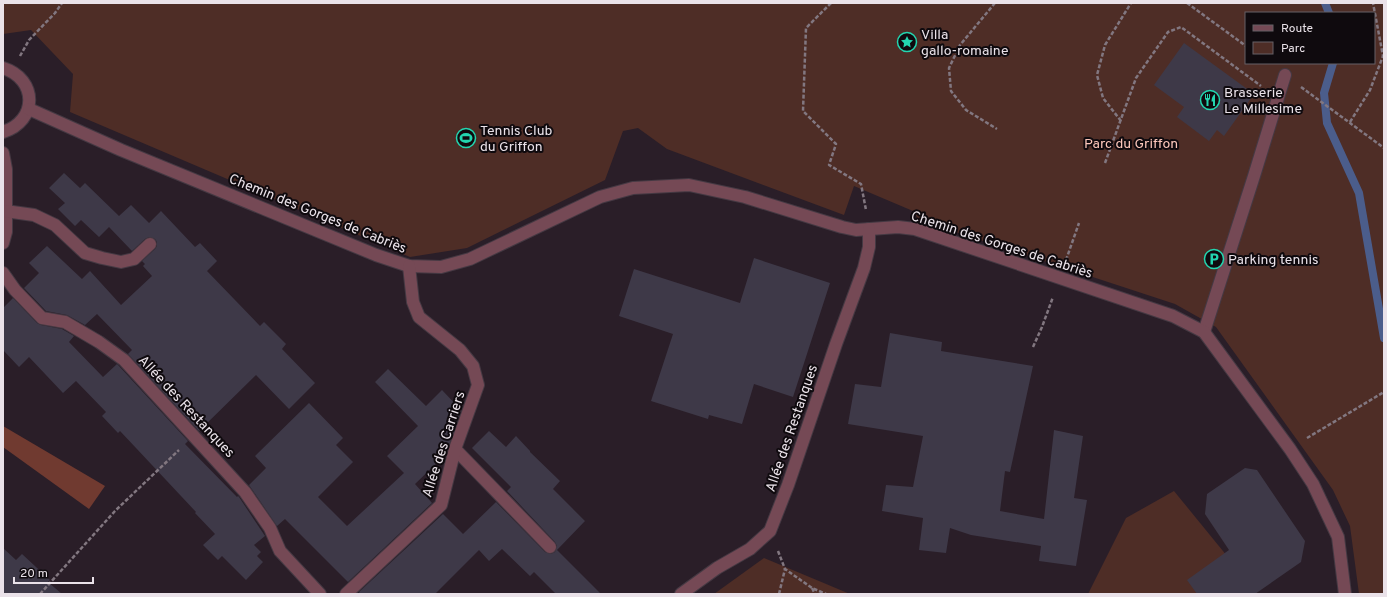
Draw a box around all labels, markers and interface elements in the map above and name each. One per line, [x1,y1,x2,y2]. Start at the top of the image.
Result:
legend [1245,12,1375,64]
text: Route [1281,21,1313,37]
place label: Villa gallo-romaine [921,27,1008,60]
place icon: Villa gallo-romaine [896,31,918,53]
text: Parc [1281,41,1305,57]
place label: Brasserie Le Millesime [1224,85,1302,118]
restaurant icon: Brasserie Le Millesime [1199,89,1221,111]
place label: Tennis Club du Griffon [480,123,553,156]
sports icon: Tennis Club du Griffon [455,127,477,149]
park label: Parc du Griffon [1084,136,1178,153]
street label: Chemin des Gorges de Cabriès [226,171,409,258]
street label: Chemin des Gorges de Cabriès [909,208,1095,283]
parking icon: Parking tennis [1203,248,1225,270]
place label: Parking tennis [1228,252,1319,269]
street label: Allée des Restanques [134,352,238,462]
street label: Allée des Restanques [763,363,822,494]
street label: Allée des Carriers [419,389,470,500]
scale bar [14,559,93,585]
text: 20 m [20,566,48,582]

